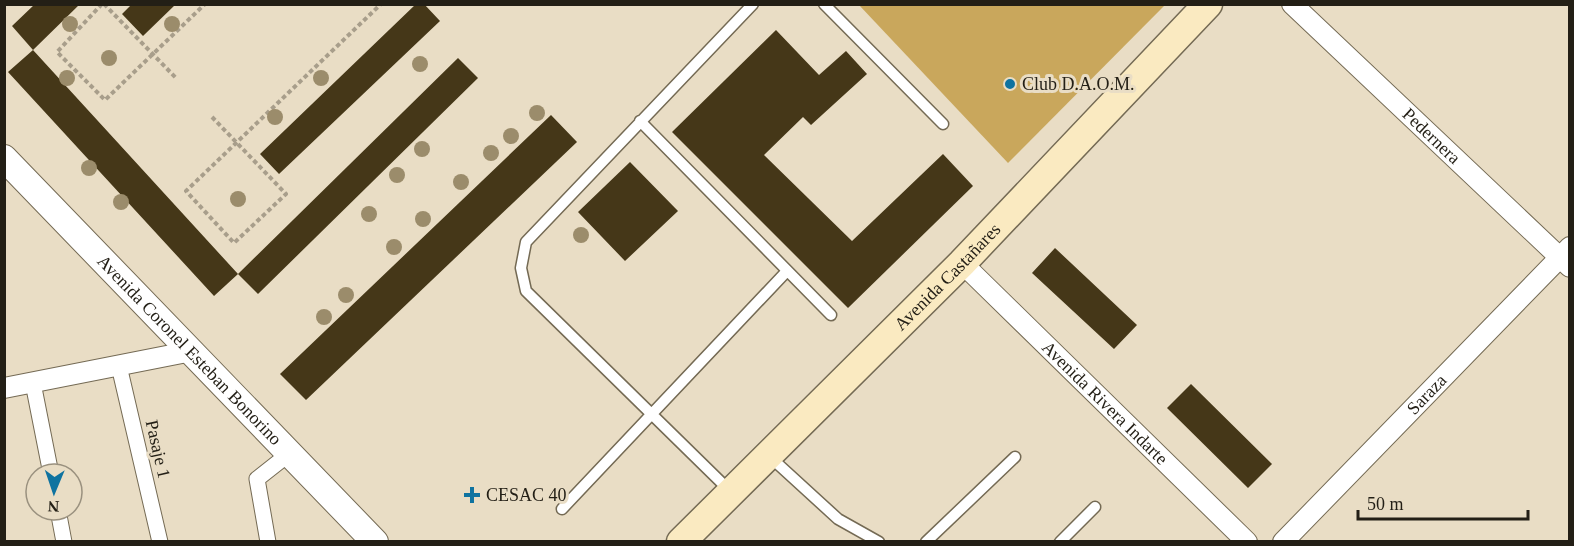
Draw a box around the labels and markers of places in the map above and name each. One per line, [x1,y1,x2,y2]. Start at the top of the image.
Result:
place label: Club D.A.O.M. [1022,74,1135,94]
marker: Club D.A.O.M. [1003,77,1017,91]
place label: CESAC 40 [486,485,567,505]
marker: CESAC 40 [463,486,481,504]

